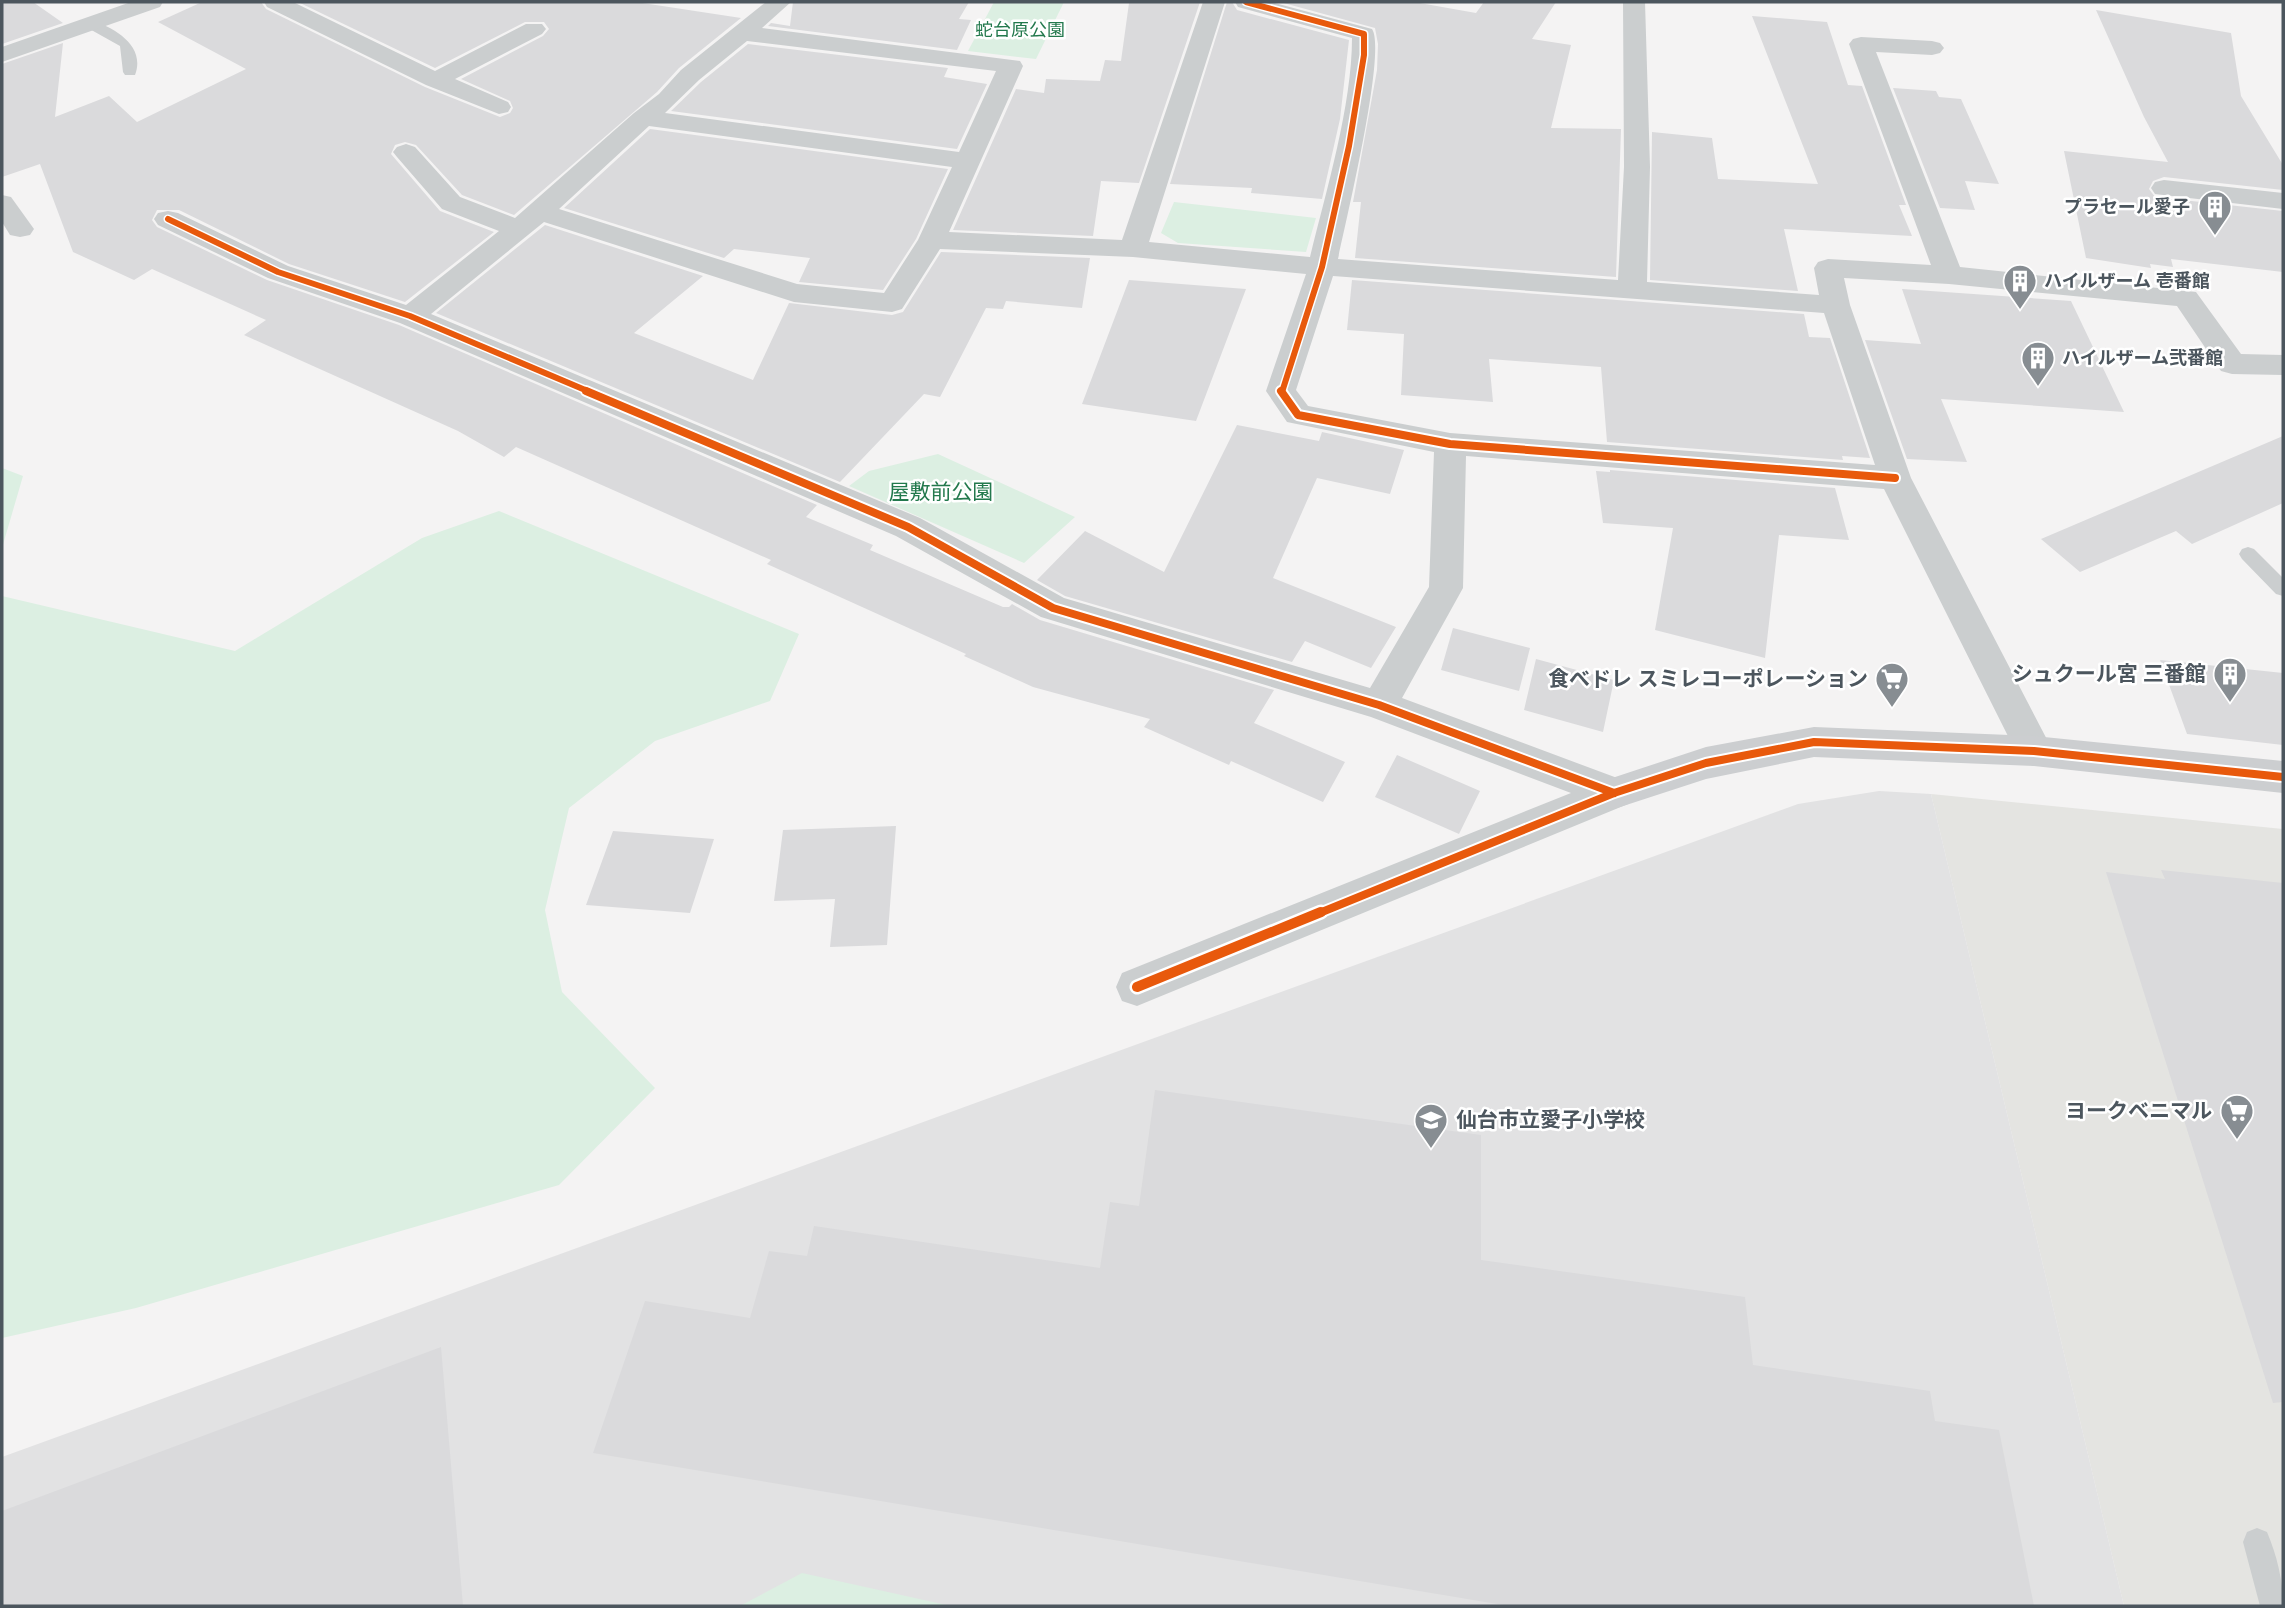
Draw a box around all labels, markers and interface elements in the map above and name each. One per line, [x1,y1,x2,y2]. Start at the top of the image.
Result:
park label: 蛇台原公園 [975,19,1065,41]
building icon: プラセール愛子 [2196,188,2234,237]
place label: プラセール愛子 [2064,196,2190,218]
building icon: ハイルザーム 壱番館 [2001,262,2039,311]
place label: ハイルザーム 壱番館 [2044,270,2210,292]
building icon: ハイルザーム弐番館 [2019,339,2057,388]
place label: ハイルザーム弐番館 [2062,347,2223,369]
park label: 屋敷前公園 [889,480,994,504]
building icon: シュクール宮 三番館 [2211,655,2249,704]
supermarket icon: 食べドレ スミレコーポレーション [1873,660,1911,709]
place label: シュクール宮 三番館 [2012,662,2206,686]
place label: 食べドレ スミレコーポレーション [1548,667,1868,691]
supermarket icon: ヨークベニマル [2218,1092,2256,1141]
place label: ヨークベニマル [2065,1099,2212,1123]
school or university icon: 仙台市立愛子小学校 [1412,1101,1450,1150]
place label: 仙台市立愛子小学校 [1456,1108,1645,1132]

